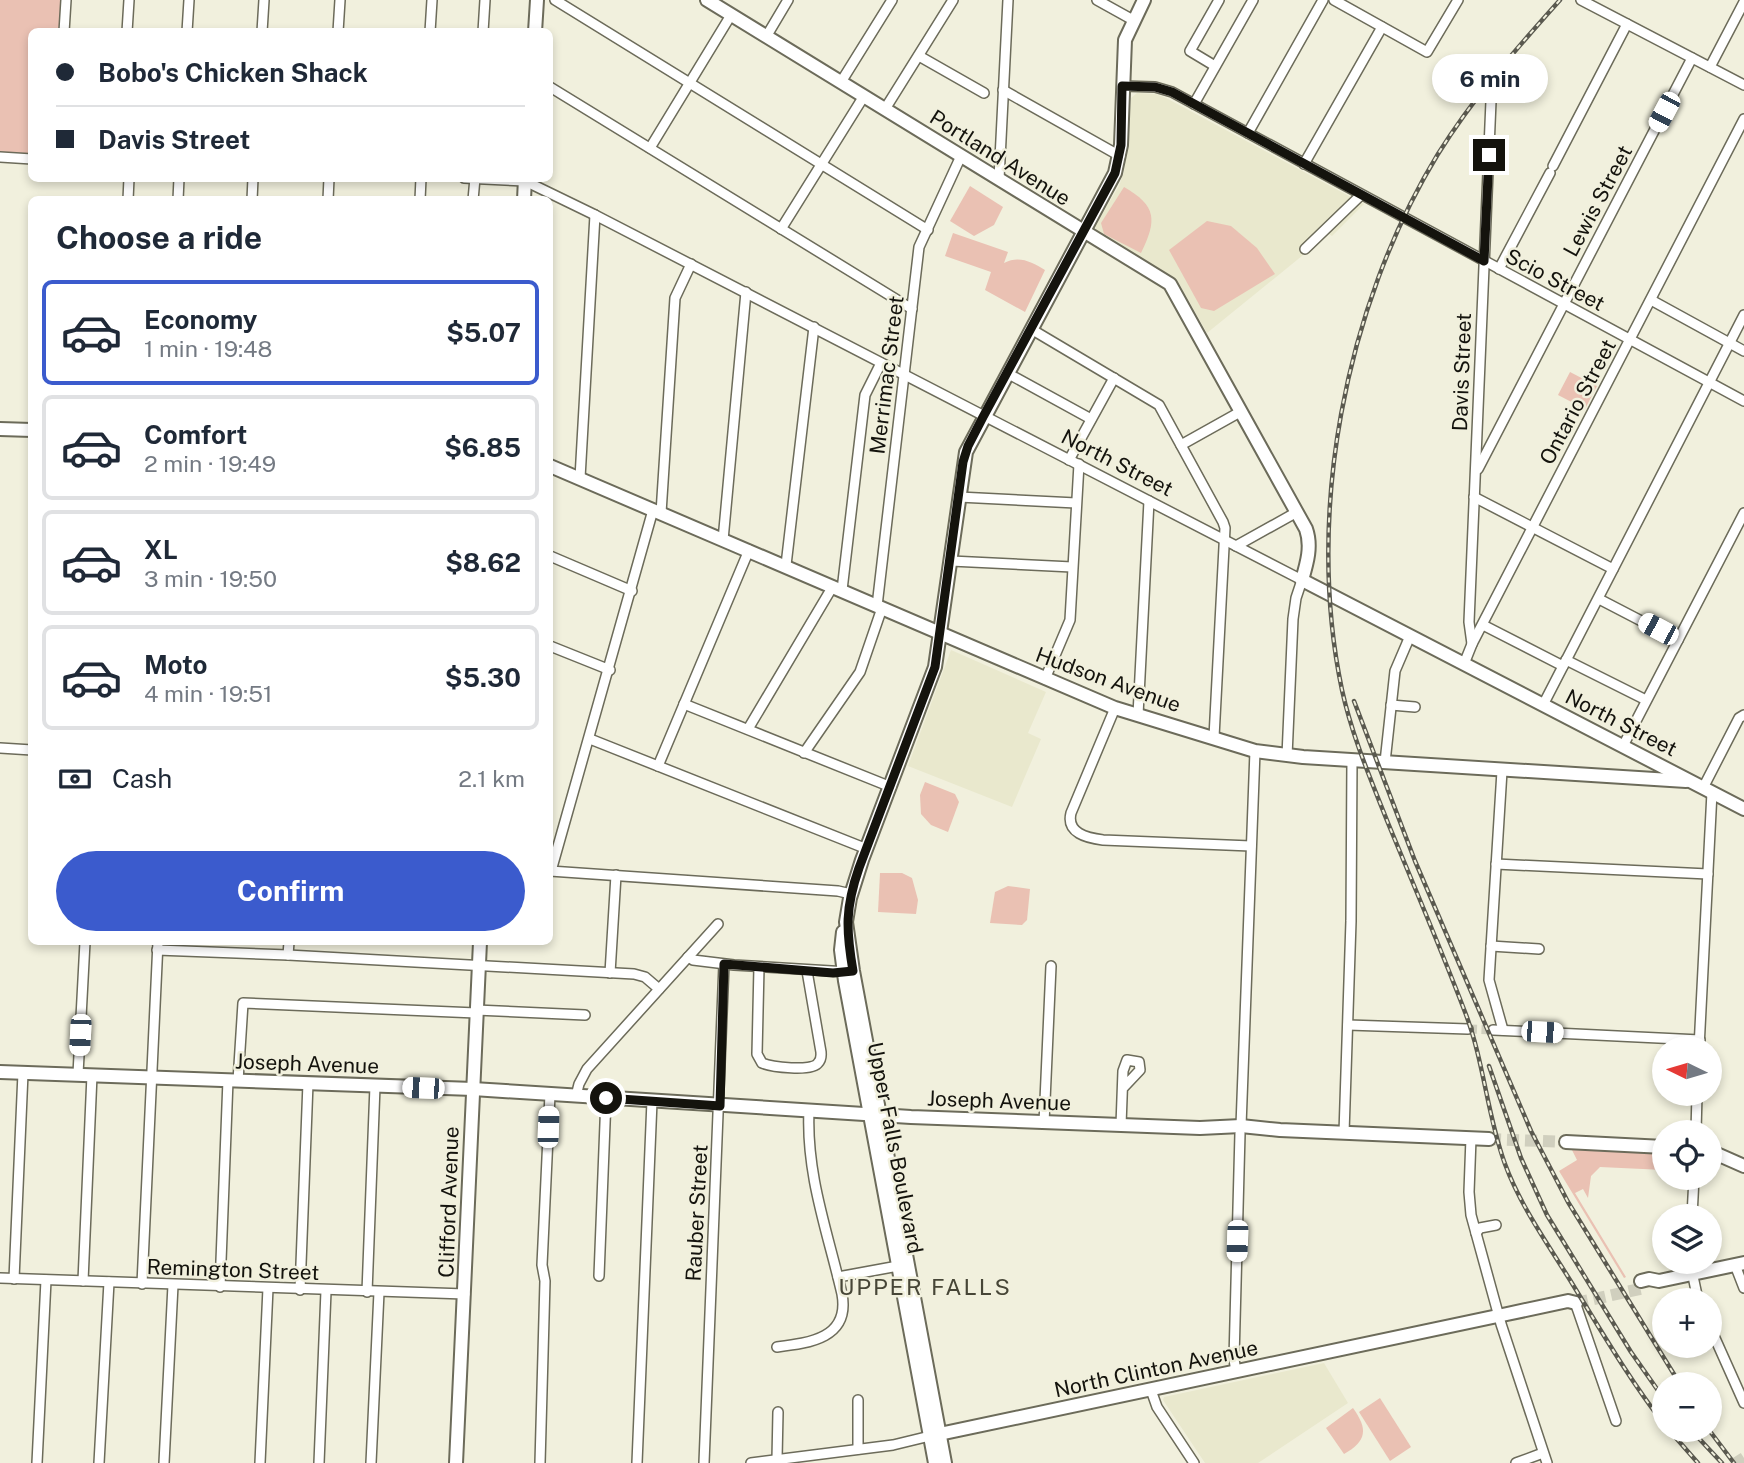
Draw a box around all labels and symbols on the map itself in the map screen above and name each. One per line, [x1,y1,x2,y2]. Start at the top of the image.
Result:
callout: 6 min [1431,54,1547,102]
car [1645,89,1684,135]
street label: Portland Avenue [925,104,1075,211]
route end [1473,139,1505,171]
street label: Lewis Street [1558,141,1637,261]
street label: Scio Street [1501,243,1609,316]
street label: Merrimac Street [864,294,909,456]
street label: Davis Street [1447,312,1476,432]
street label: Ontario Street [1534,335,1621,469]
street label: North Street [1057,424,1177,501]
car [1635,610,1682,648]
street label: Hudson Avenue [1032,642,1184,717]
street label: North Street [1561,684,1681,761]
car [69,1013,92,1057]
car [1521,1020,1564,1044]
north arrow [1652,1036,1722,1106]
street label: Upper Falls Boulevard [863,1040,928,1256]
street label: Joseph Avenue [234,1048,380,1079]
car [402,1077,445,1099]
route start [590,1082,622,1114]
street label: Joseph Avenue [926,1085,1072,1116]
car [537,1106,560,1148]
street label: Clifford Avenue [433,1126,464,1278]
street label: Rauber Street [680,1144,713,1282]
car [1226,1220,1249,1262]
street label: Remington Street [146,1254,320,1285]
district label: UPPER FALLS [838,1273,1012,1300]
street label: North Clinton Avenue [1052,1335,1260,1402]

